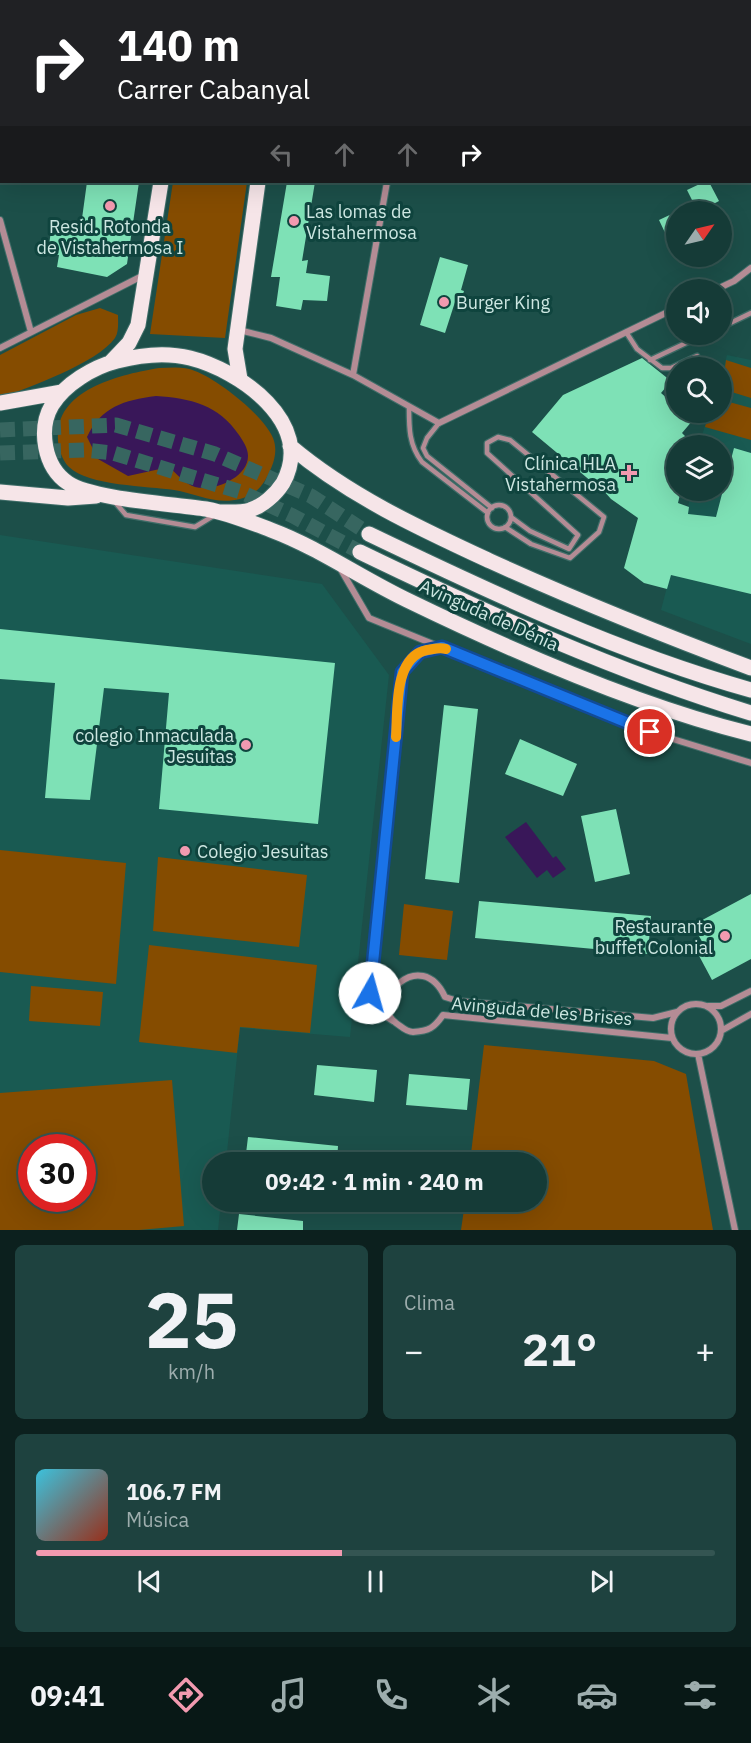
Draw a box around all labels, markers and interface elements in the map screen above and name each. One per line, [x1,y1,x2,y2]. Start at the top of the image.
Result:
text: 140 m [117,18,240,73]
icon: right [18,24,96,102]
text: Carrer Cabanyal [117,71,310,106]
icon: left [265,138,298,171]
icon: ahead [328,138,361,171]
icon: ahead [391,138,424,171]
icon: right [454,138,487,171]
marker: Resid. Rotonda de Vistahermosa I [103,199,117,213]
place label: Las lomas de Vistahermosa [306,200,417,244]
north arrow [666,201,732,267]
map controls [666,201,732,501]
marker: Las lomas de Vistahermosa [287,214,301,228]
place label: Resid. Rotonda de Vistahermosa I [37,215,183,259]
button: sound [666,279,732,345]
place label: Burger King [456,291,550,314]
marker: Burger King [437,295,451,309]
button: search [666,357,732,423]
button: layers [666,435,732,501]
place label: Clínica HLA Vistahermosa [505,452,616,496]
marker: Clínica HLA Vistahermosa [620,464,638,482]
street label: Avinguda de Dénia [416,574,562,656]
pin [624,706,675,757]
icon: arrive [633,715,666,748]
place label: colegio Inmaculada Jesuitas [75,724,234,768]
marker: colegio Inmaculada Jesuitas [239,738,253,752]
place label: Colegio Jesuitas [197,840,329,863]
marker: Colegio Jesuitas [178,844,192,858]
place label: Restaurante buffet Colonial [595,915,713,959]
marker: Restaurante buffet Colonial [718,929,732,943]
position arrow [338,961,402,1025]
street label: Avinguda de les Brises [451,992,633,1030]
speed limit sign: 30 [18,1134,96,1212]
text: 09:42 · 1 min · 240 m [265,1167,484,1196]
text: 25 [145,1268,238,1369]
text: Clima [404,1289,455,1316]
text: 21° [522,1320,597,1378]
text: − [404,1329,424,1372]
text: + [695,1329,715,1372]
text: km/h [168,1358,215,1385]
text: 106.7 FM [126,1477,222,1506]
text: Música [126,1506,189,1533]
icon: previous [133,1565,166,1598]
icon: pause [359,1565,392,1598]
icon: next [585,1565,618,1598]
icon: directions [165,1674,207,1716]
icon: music [268,1674,310,1716]
icon: phone [370,1674,412,1716]
icon: climate [473,1674,515,1716]
icon: car [576,1674,618,1716]
icon: filters [679,1674,721,1716]
text: 09:41 [30,1678,104,1713]

